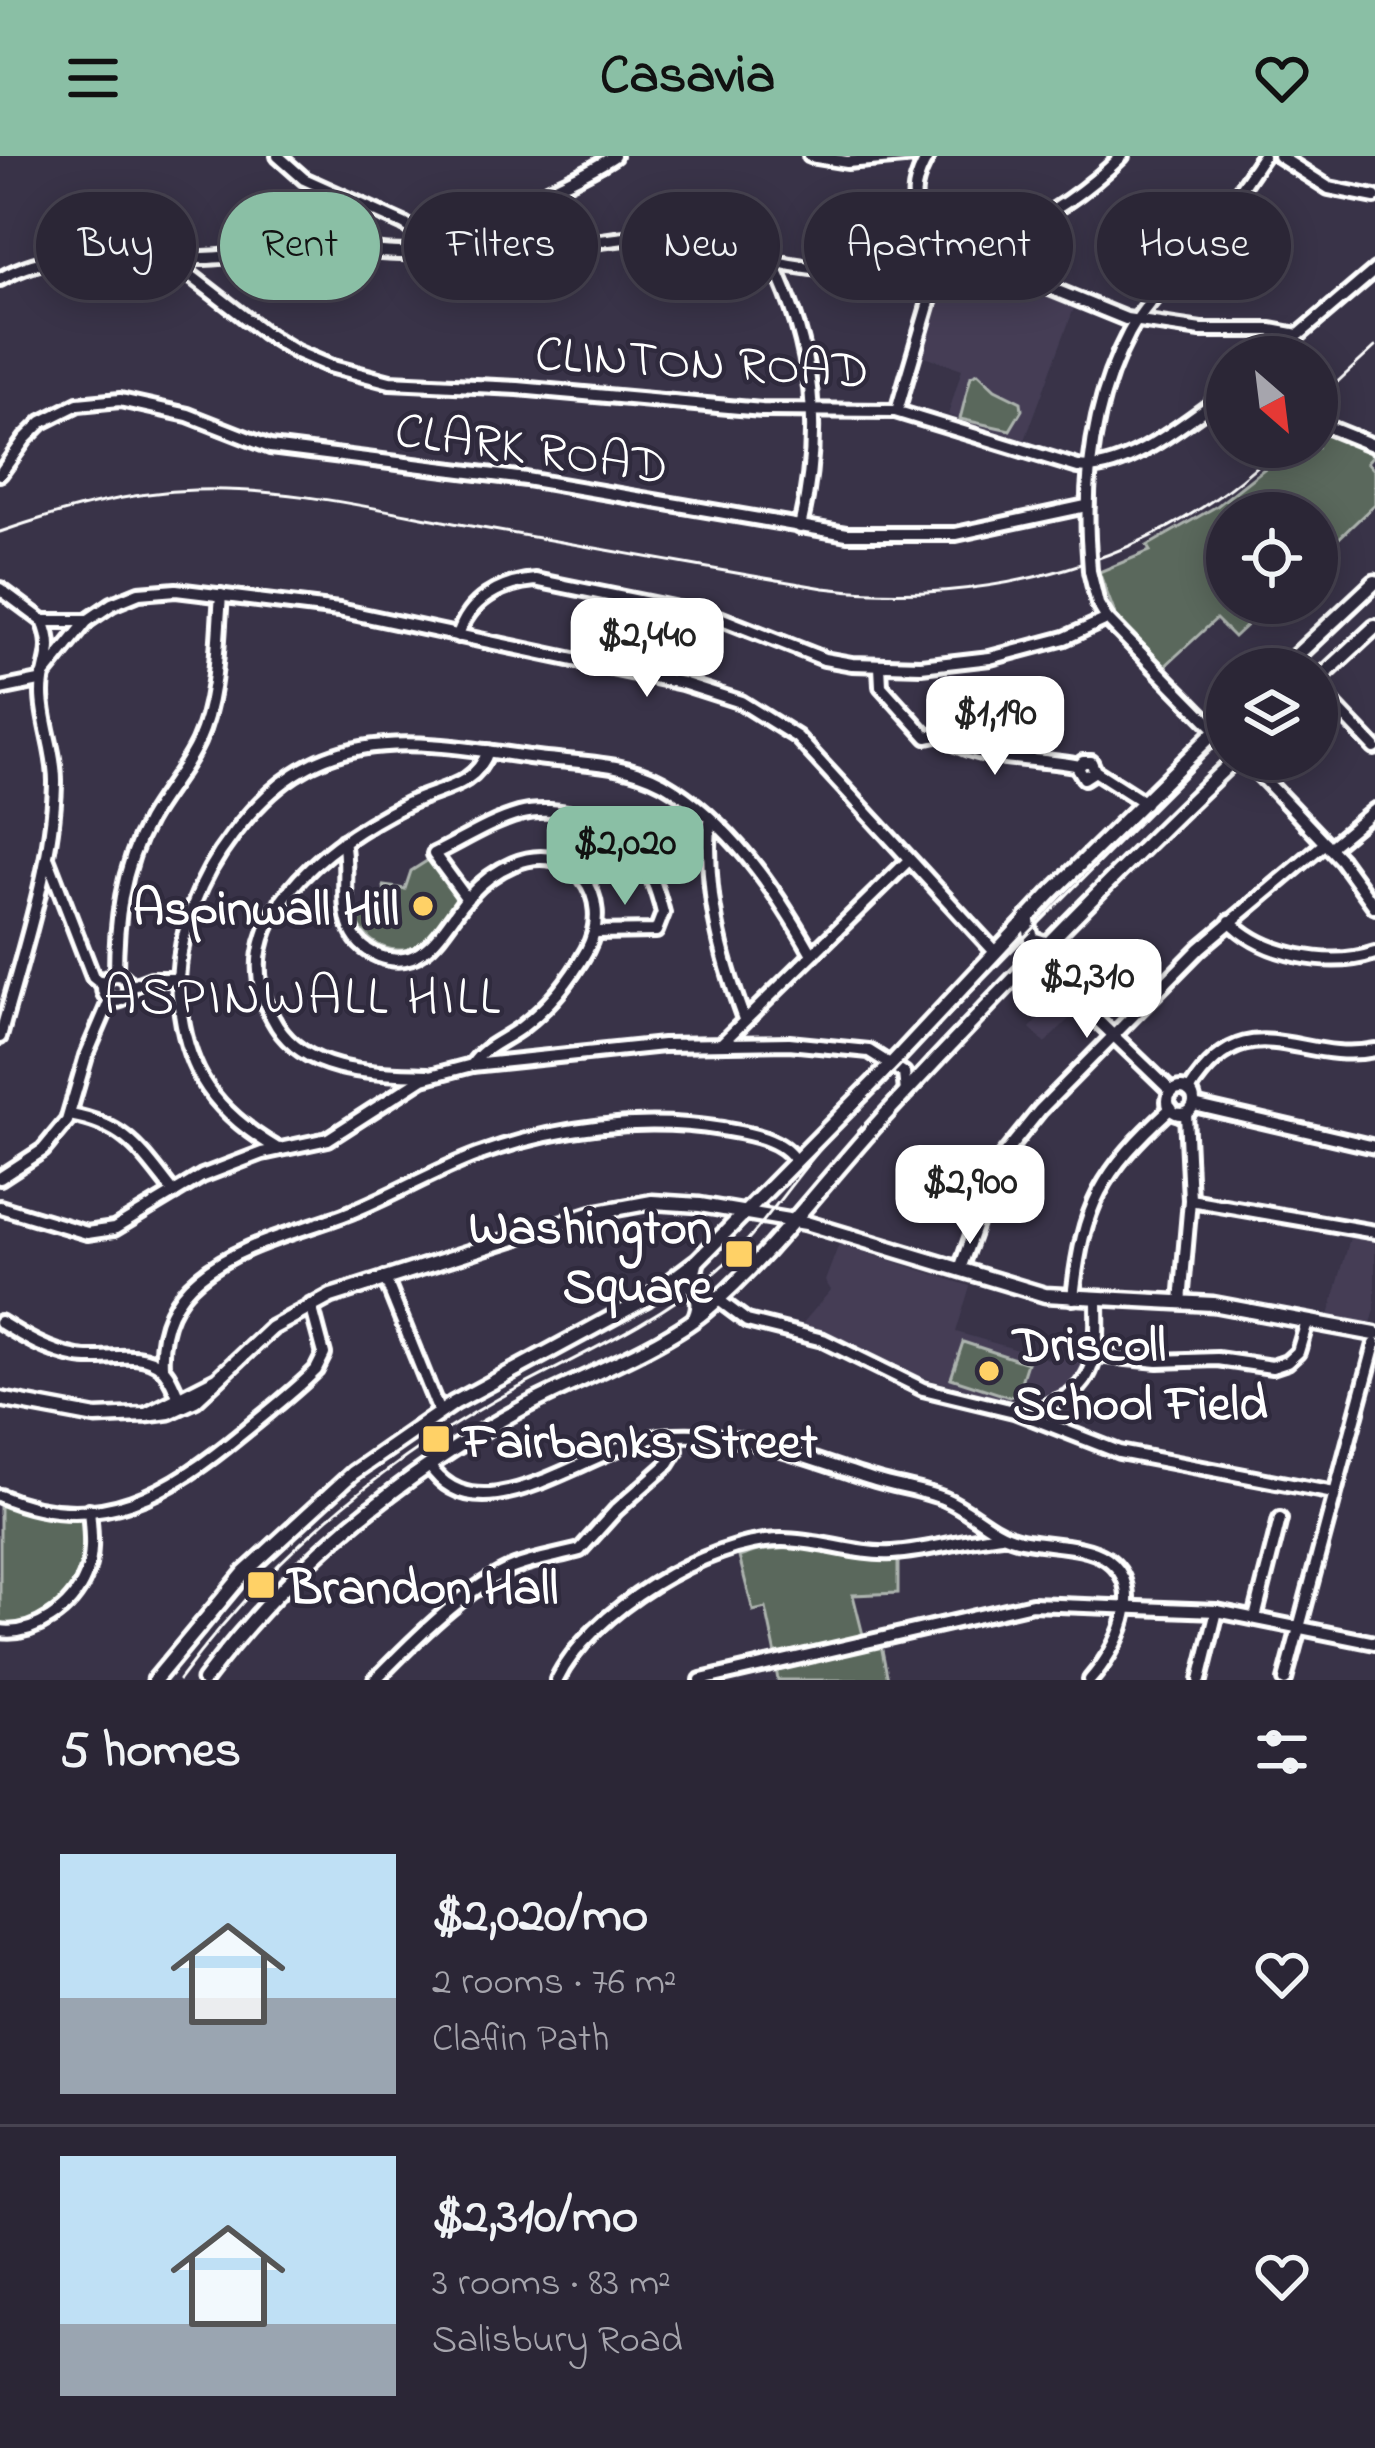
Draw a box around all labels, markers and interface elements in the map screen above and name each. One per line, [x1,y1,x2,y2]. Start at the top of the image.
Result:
text: Casavia [600,39,775,117]
icon: menu [60,45,126,111]
icon: heart [1249,45,1315,111]
chip: Buy [36,192,196,300]
chip: Rent [220,192,380,300]
chip: Filters [404,192,598,300]
chip: New [622,192,780,300]
chip: Apartment [804,192,1073,300]
chip: House [1097,192,1291,300]
street label: CLINTON ROAD [533,319,871,412]
north arrow [1206,336,1338,468]
map controls [1206,336,1338,780]
street label: CLARK ROAD [390,395,673,508]
button: locate [1206,492,1338,624]
pin: $2,440 [549,598,745,700]
text: $2,440 [598,608,696,665]
button: layers [1206,648,1338,780]
pin: $1,190 [897,676,1093,778]
text: $1,190 [953,686,1037,743]
pin: $2,020 [527,806,723,908]
text: $2,020 [574,816,676,873]
place label: Aspinwall Hill [133,874,399,949]
marker: Aspinwall Hill [410,893,436,919]
pin: $2,310 [989,939,1185,1041]
text: $2,310 [1039,949,1135,1006]
district label: ASPINWALL HILL [103,961,503,1039]
pin: $2,900 [872,1145,1068,1247]
text: $2,900 [922,1155,1018,1212]
place label: Washington Square [469,1193,713,1327]
marker: Washington Square [723,1238,755,1270]
place label: Driscoll School Field [1011,1310,1268,1444]
marker: Driscoll School Field [976,1358,1002,1384]
place label: Fairbanks Street [461,1407,819,1482]
marker: Fairbanks Street [420,1423,452,1455]
place label: Brandon Hall [286,1553,558,1628]
marker: Brandon Hall [245,1569,277,1601]
text: 5 homes [60,1715,241,1790]
icon: filters [1249,1719,1315,1785]
text: $2,020/mo [432,1880,648,1955]
icon: home [156,1902,300,2046]
icon: heart [1249,1941,1315,2007]
text: 2 rooms · 76 m² [432,1955,677,2012]
text: Claflin Path [432,2012,610,2069]
text: $2,310/mo [432,2181,638,2256]
icon: home [156,2204,300,2348]
icon: heart [1249,2243,1315,2309]
text: 3 rooms · 83 m² [432,2256,671,2313]
text: Salisbury Road [432,2313,683,2370]

